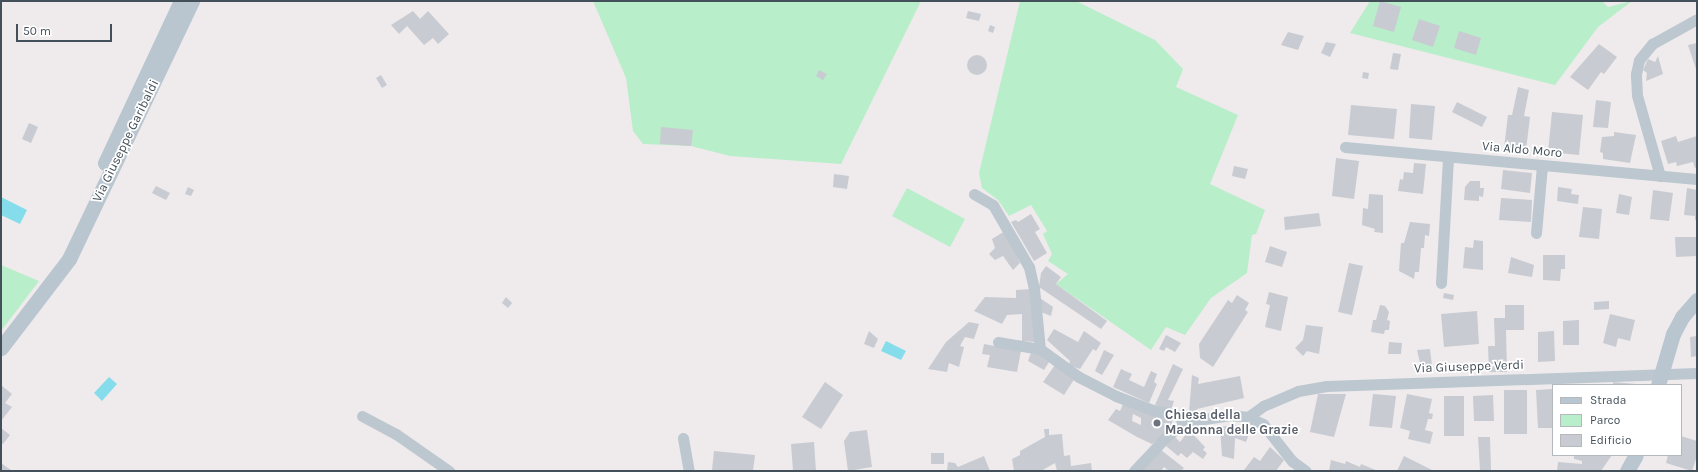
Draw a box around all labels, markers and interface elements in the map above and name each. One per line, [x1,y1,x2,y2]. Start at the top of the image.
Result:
scale bar [18,16,114,42]
text: 50 m [23,24,51,38]
street label: Via Giuseppe Garibaldi [90,77,162,205]
street label: Via Aldo Moro [1481,139,1563,161]
street label: Via Giuseppe Verdi [1414,357,1524,377]
legend [1552,384,1682,456]
text: Strada [1590,393,1626,407]
place label: Chiesa della Madonna delle Grazie [1165,408,1298,439]
text: Parco [1590,413,1620,427]
marker: Chiesa della Madonna delle Grazie [1152,418,1162,428]
text: Edificio [1590,433,1631,447]

